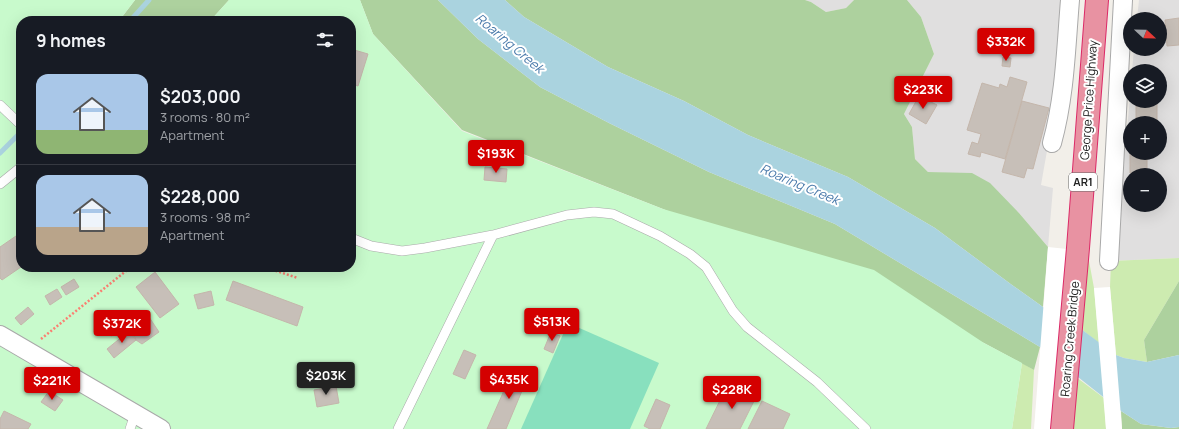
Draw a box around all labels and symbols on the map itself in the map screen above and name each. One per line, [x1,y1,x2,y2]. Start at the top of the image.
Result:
water label: Roaring Creek [472,9,550,79]
north arrow [1123,12,1167,56]
pin: $332K [978,28,1034,62]
street label: George Price Highway [1076,39,1101,160]
pin: $223K [895,76,951,110]
pin: $193K [468,140,524,174]
water label: Roaring Creek [758,159,845,210]
road number: AR1 [1069,173,1097,191]
street label: Roaring Creek Bridge [1056,280,1083,397]
pin: $513K [524,308,580,342]
pin: $372K [94,310,150,344]
pin: $203K [298,362,354,396]
pin: $435K [481,366,537,400]
pin: $221K [24,367,80,401]
pin: $228K [704,376,760,410]

